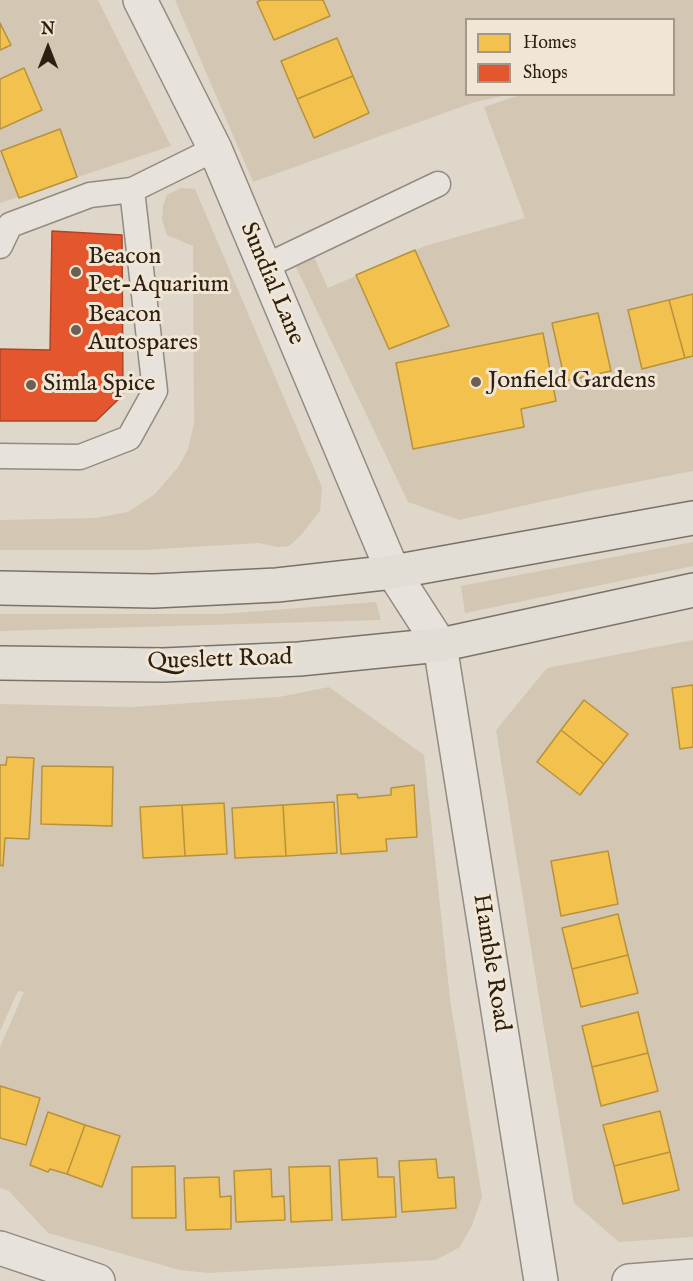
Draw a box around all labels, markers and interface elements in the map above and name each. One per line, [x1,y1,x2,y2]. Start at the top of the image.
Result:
north arrow [18,18,78,78]
legend [465,18,675,96]
text: N [41,20,55,40]
text: Homes [523,32,576,55]
text: Shops [523,62,568,85]
street label: Sundial Lane [232,218,310,350]
place label: Beacon Pet-Aquarium [88,244,229,300]
marker: Beacon Pet-Aquarium [69,265,83,279]
place label: Beacon Autospares [88,302,198,358]
marker: Beacon Autospares [69,323,83,337]
place label: Jonfield Gardens [488,368,656,396]
place label: Simla Spice [43,371,155,399]
marker: Jonfield Gardens [469,375,483,389]
marker: Simla Spice [24,378,38,392]
street label: Queslett Road [147,644,293,678]
street label: Hamble Road [465,892,515,1034]

